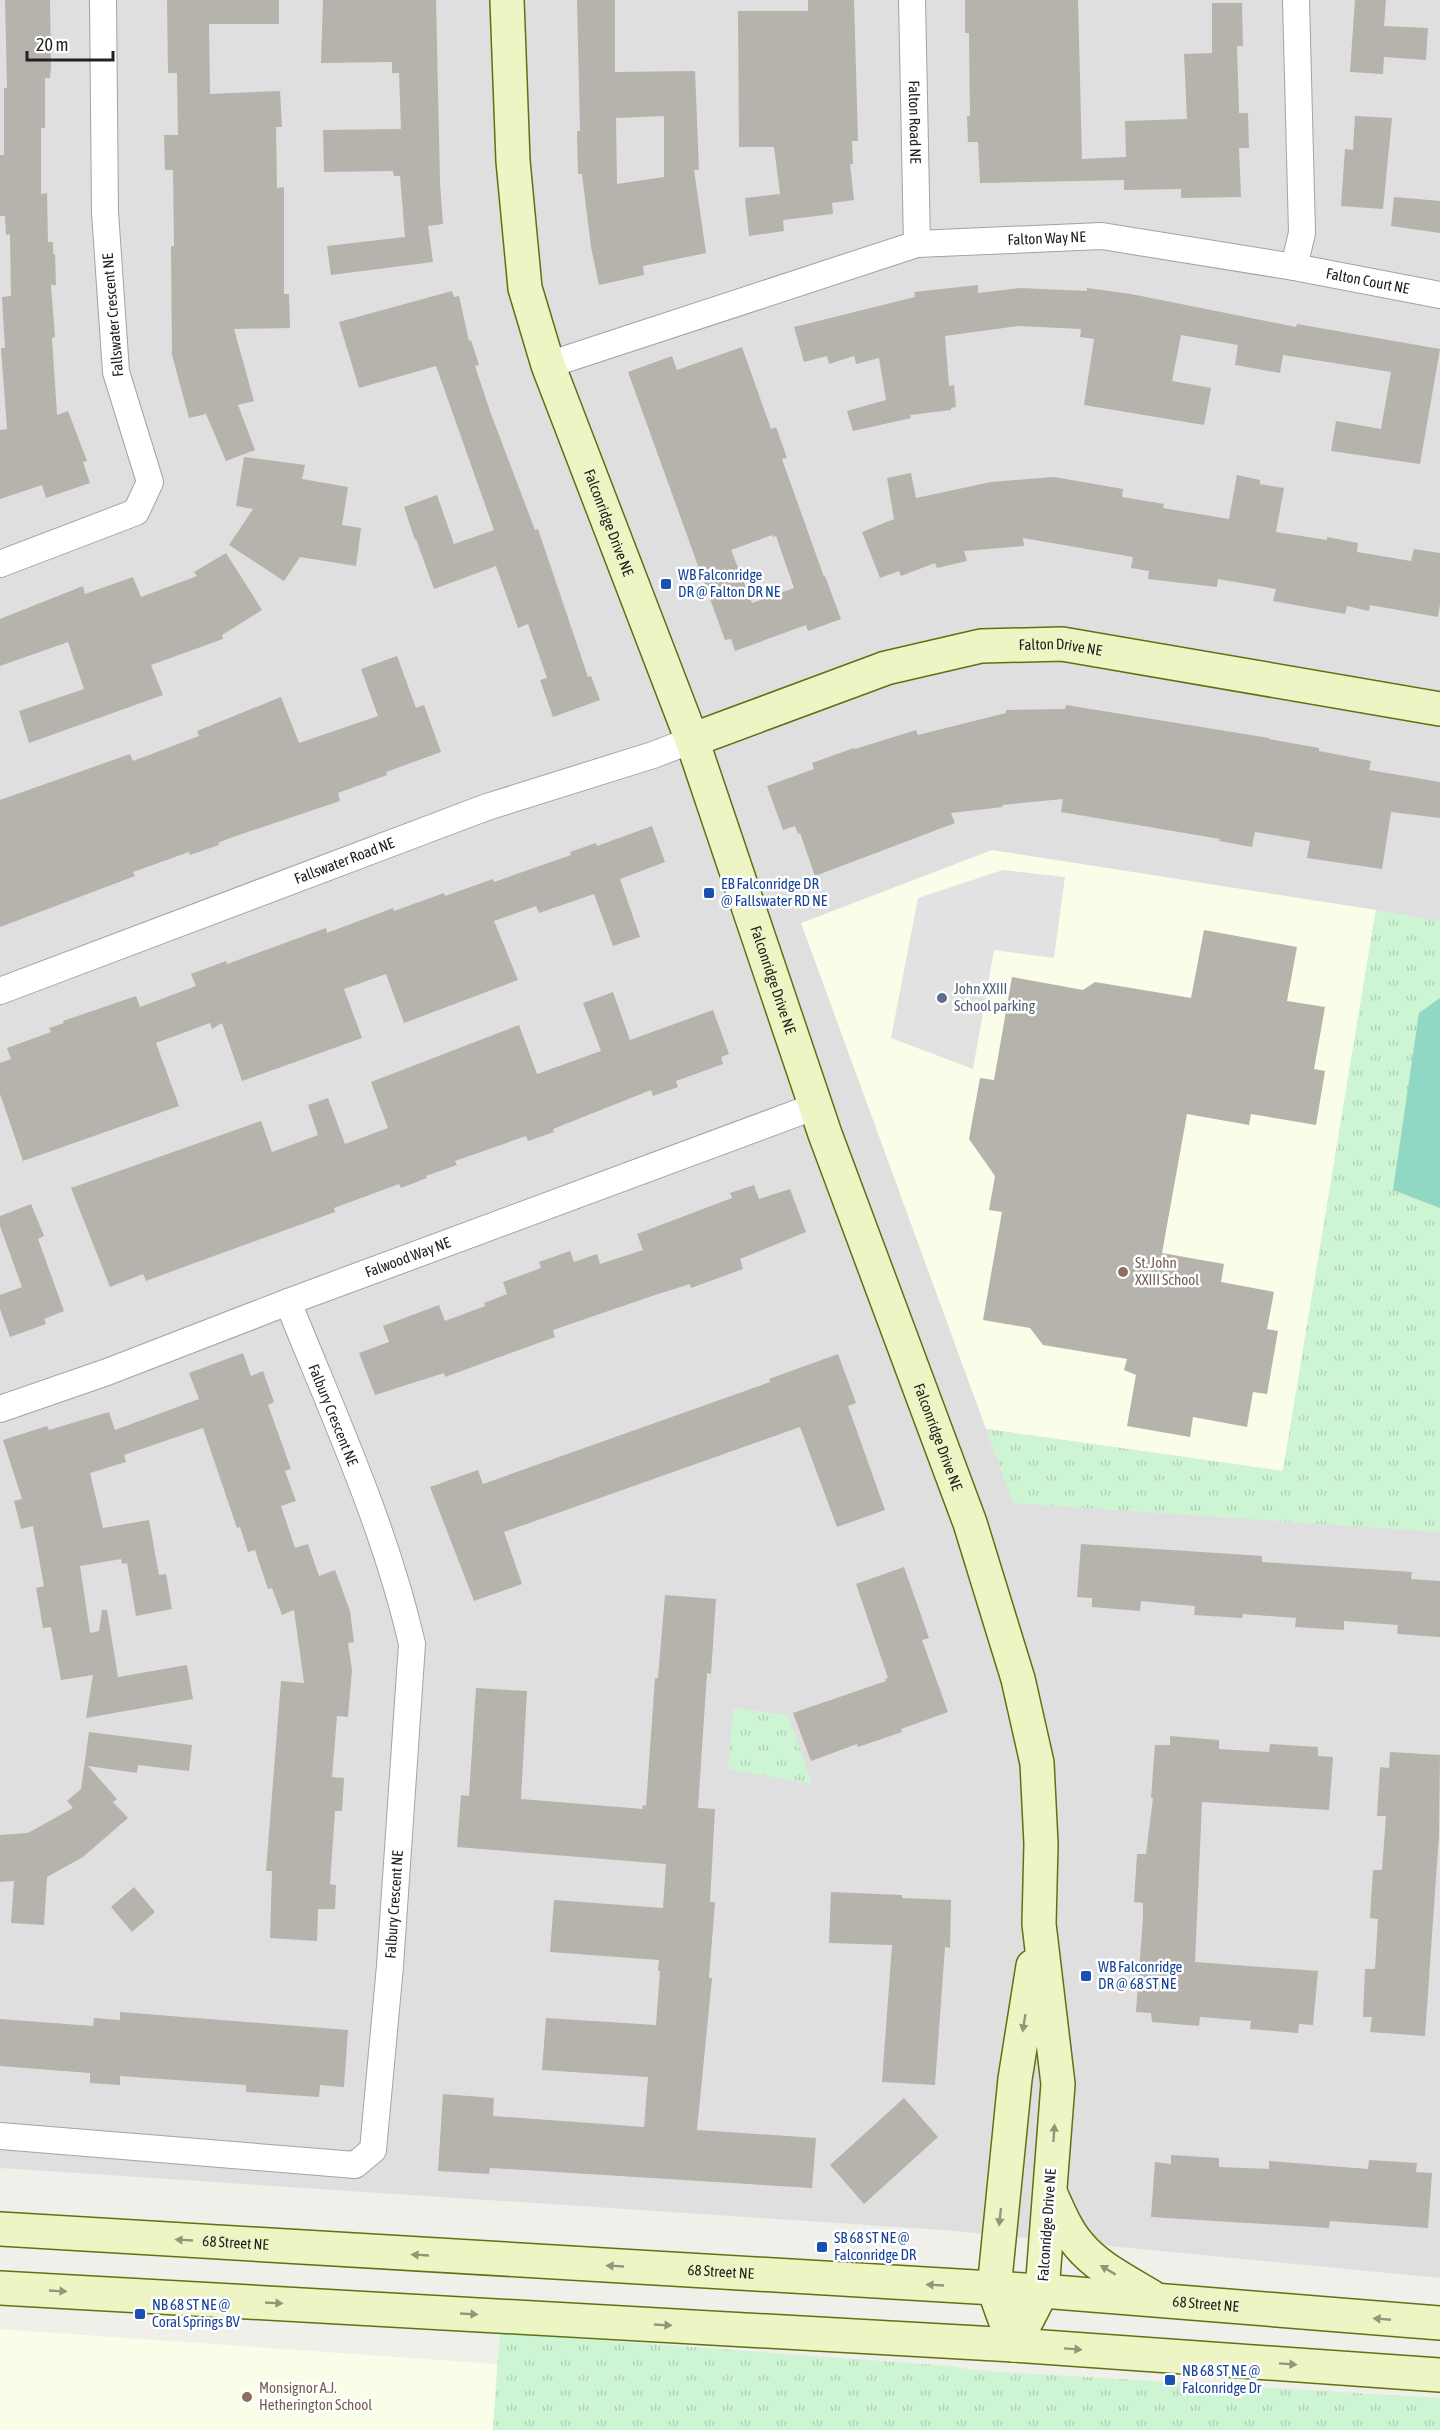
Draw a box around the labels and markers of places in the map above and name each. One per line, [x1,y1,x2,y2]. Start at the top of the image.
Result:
place label: WB Falconridge DR @ Falton DR NE [678,566,781,600]
marker: WB Falconridge DR @ Falton DR NE [659,577,673,591]
place label: EB Falconridge DR @ Fallswater RD NE [721,875,828,909]
marker: EB Falconridge DR @ Fallswater RD NE [702,886,716,900]
place label: John XXIII School parking [954,980,1036,1014]
marker: John XXIII School parking [935,991,949,1005]
place label: St. John XXIII School [1135,1254,1199,1288]
marker: St. John XXIII School [1116,1265,1130,1279]
place label: WB Falconridge DR @ 68 ST NE [1098,1958,1183,1992]
marker: WB Falconridge DR @ 68 ST NE [1079,1969,1093,1983]
place label: SB 68 ST NE @ Falconridge DR [834,2229,917,2263]
marker: SB 68 ST NE @ Falconridge DR [815,2240,829,2254]
place label: NB 68 ST NE @ Coral Springs BV [152,2296,240,2330]
marker: NB 68 ST NE @ Coral Springs BV [133,2307,147,2321]
place label: NB 68 ST NE @ Falconridge Dr [1182,2362,1262,2396]
marker: NB 68 ST NE @ Falconridge Dr [1163,2373,1177,2387]
place label: Monsignor A.J. Hetherington School [259,2379,372,2413]
marker: Monsignor A.J. Hetherington School [240,2390,254,2404]

